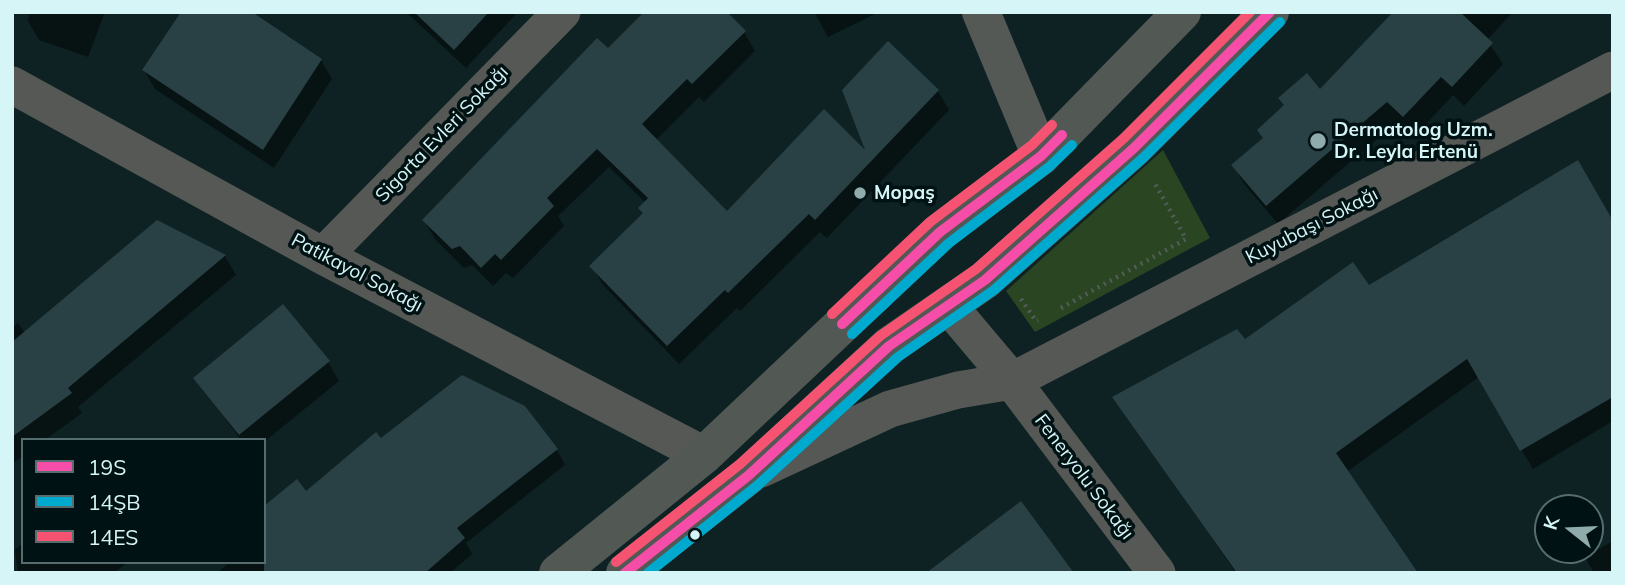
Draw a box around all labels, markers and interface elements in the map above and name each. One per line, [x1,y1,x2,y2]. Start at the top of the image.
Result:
street label: Sigorta Evleri Sokağı [371,61,513,207]
place label: Dermatolog Uzm. Dr. Leyla Ertenü [1334,119,1493,163]
marker: Dermatolog Uzm. Dr. Leyla Ertenü [1308,131,1328,151]
place label: Mopaş [874,182,935,204]
street label: Kuyubaşı Sokağı [1242,183,1382,269]
marker: Mopaş [852,185,868,201]
street label: Patikayol Sokağı [287,229,427,317]
street label: Feneryolu Sokağı [1030,410,1138,544]
legend [21,438,266,564]
text: 19S [88,454,126,480]
text: 14ŞB [88,489,141,515]
north arrow [1534,494,1604,564]
text: K [1538,513,1564,533]
text: 14ES [88,524,138,550]
unlabelled marker [688,528,702,542]

